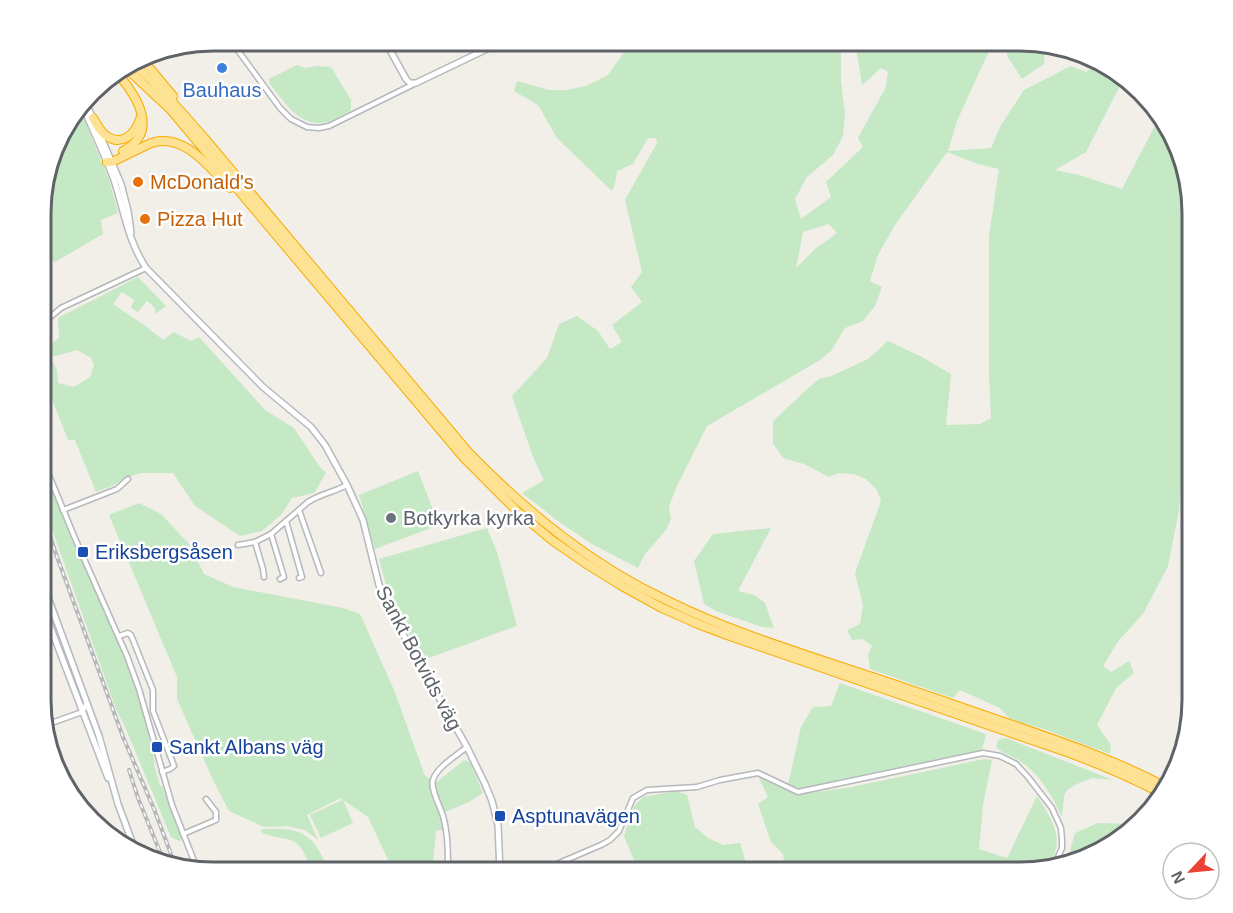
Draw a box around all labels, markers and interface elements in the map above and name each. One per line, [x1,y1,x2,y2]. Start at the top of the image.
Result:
marker: Bauhaus [215,61,229,75]
place label: Bauhaus [183,79,261,101]
place label: McDonald's [150,171,254,193]
marker: McDonald's [131,175,145,189]
place label: Pizza Hut [157,208,243,230]
marker: Pizza Hut [138,212,152,226]
place label: Botkyrka kyrka [403,507,535,529]
marker: Botkyrka kyrka [384,511,398,525]
place label: Eriksbergsåsen [95,541,233,563]
marker: Eriksbergsåsen [76,545,90,559]
street label: Sankt Botvids väg [372,582,466,734]
place label: Sankt Albans väg [169,736,324,758]
marker: Sankt Albans väg [150,740,164,754]
place label: Asptunavägen [512,805,640,827]
marker: Asptunavägen [493,809,507,823]
north arrow [1161,841,1221,901]
text: N [1168,868,1188,886]

